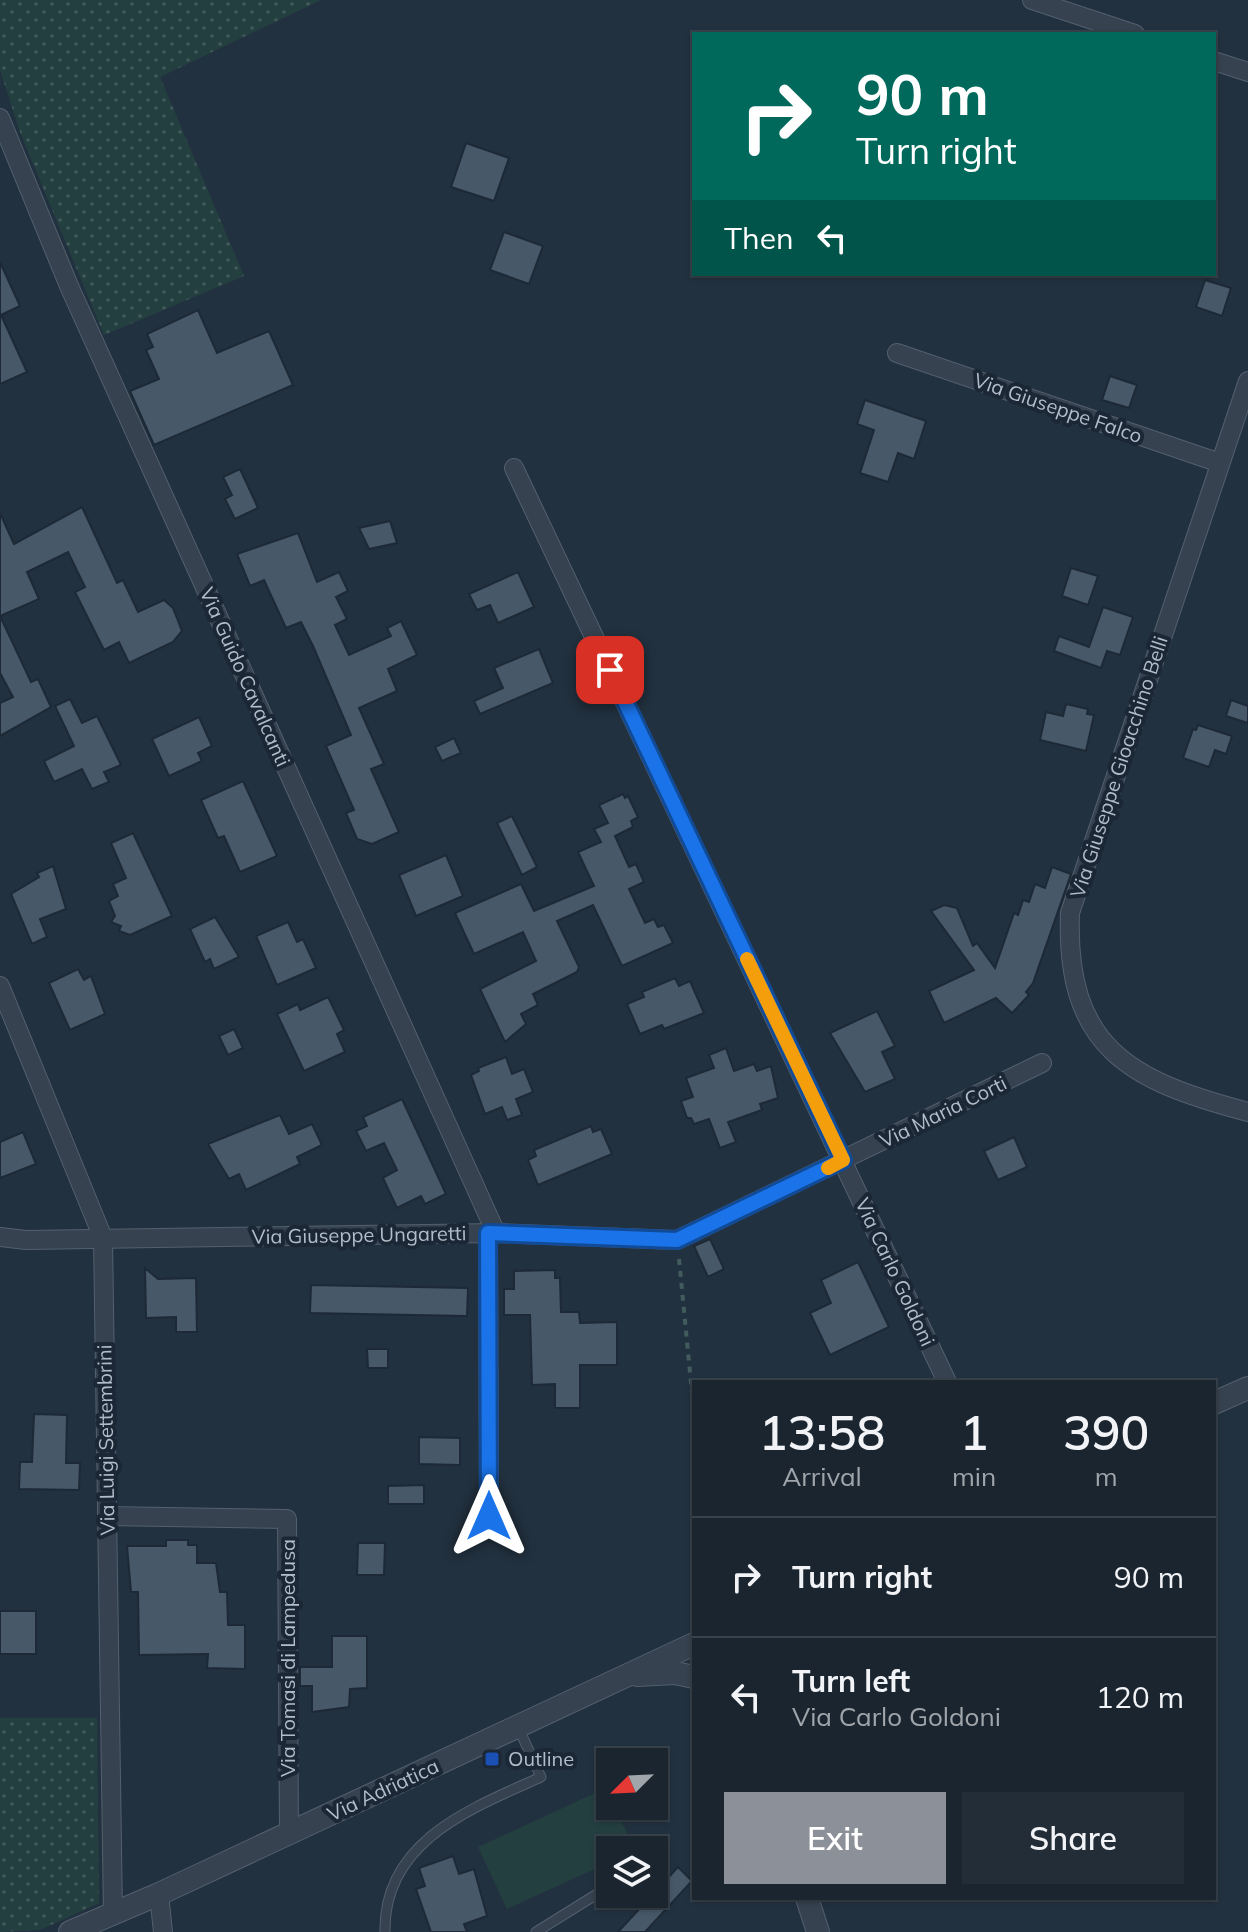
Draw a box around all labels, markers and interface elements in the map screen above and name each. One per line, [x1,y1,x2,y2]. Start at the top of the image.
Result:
text: 90 m [856,59,989,129]
icon: right [724,64,828,168]
text: Turn right [856,128,1017,173]
icon: left [810,216,854,260]
text: Then [724,219,794,257]
street label: Via Giuseppe Falco [971,367,1146,448]
street label: Via Guido Cavalcanti [195,583,296,770]
street label: Via Giuseppe Gioacchino Belli [1064,633,1173,901]
pin [576,636,644,704]
icon: arrive [588,648,632,692]
street label: Via Maria Corti [875,1070,1010,1153]
street label: Via Carlo Goldoni [850,1194,941,1350]
street label: Via Giuseppe Ungaretti [251,1220,467,1249]
street label: Via Luigi Settembrini [91,1344,120,1536]
text: 13:58 [759,1402,885,1462]
text: 1 [960,1402,988,1462]
text: 390 [1063,1402,1149,1462]
text: Arrival [782,1460,862,1493]
text: min [952,1460,996,1493]
text: m [1095,1460,1118,1493]
position arrow [447,1474,531,1558]
street label: Via Tomasi di Lampedusa [275,1539,300,1777]
icon: right [724,1555,768,1599]
text: Turn right [792,1558,932,1596]
text: 90 m [1114,1558,1184,1596]
text: Turn left [792,1662,910,1700]
icon: left [724,1675,768,1719]
text: 120 m [1096,1678,1184,1716]
text: Via Carlo Goldoni [792,1700,1001,1733]
place label: Outline [508,1746,574,1771]
north arrow [596,1748,668,1820]
map controls [596,1748,668,1908]
marker: Outline [483,1750,501,1768]
street label: Via Adriatica [323,1753,443,1826]
button: Exit [724,1792,946,1884]
button: Share [962,1792,1184,1884]
button: layers [596,1836,668,1908]

